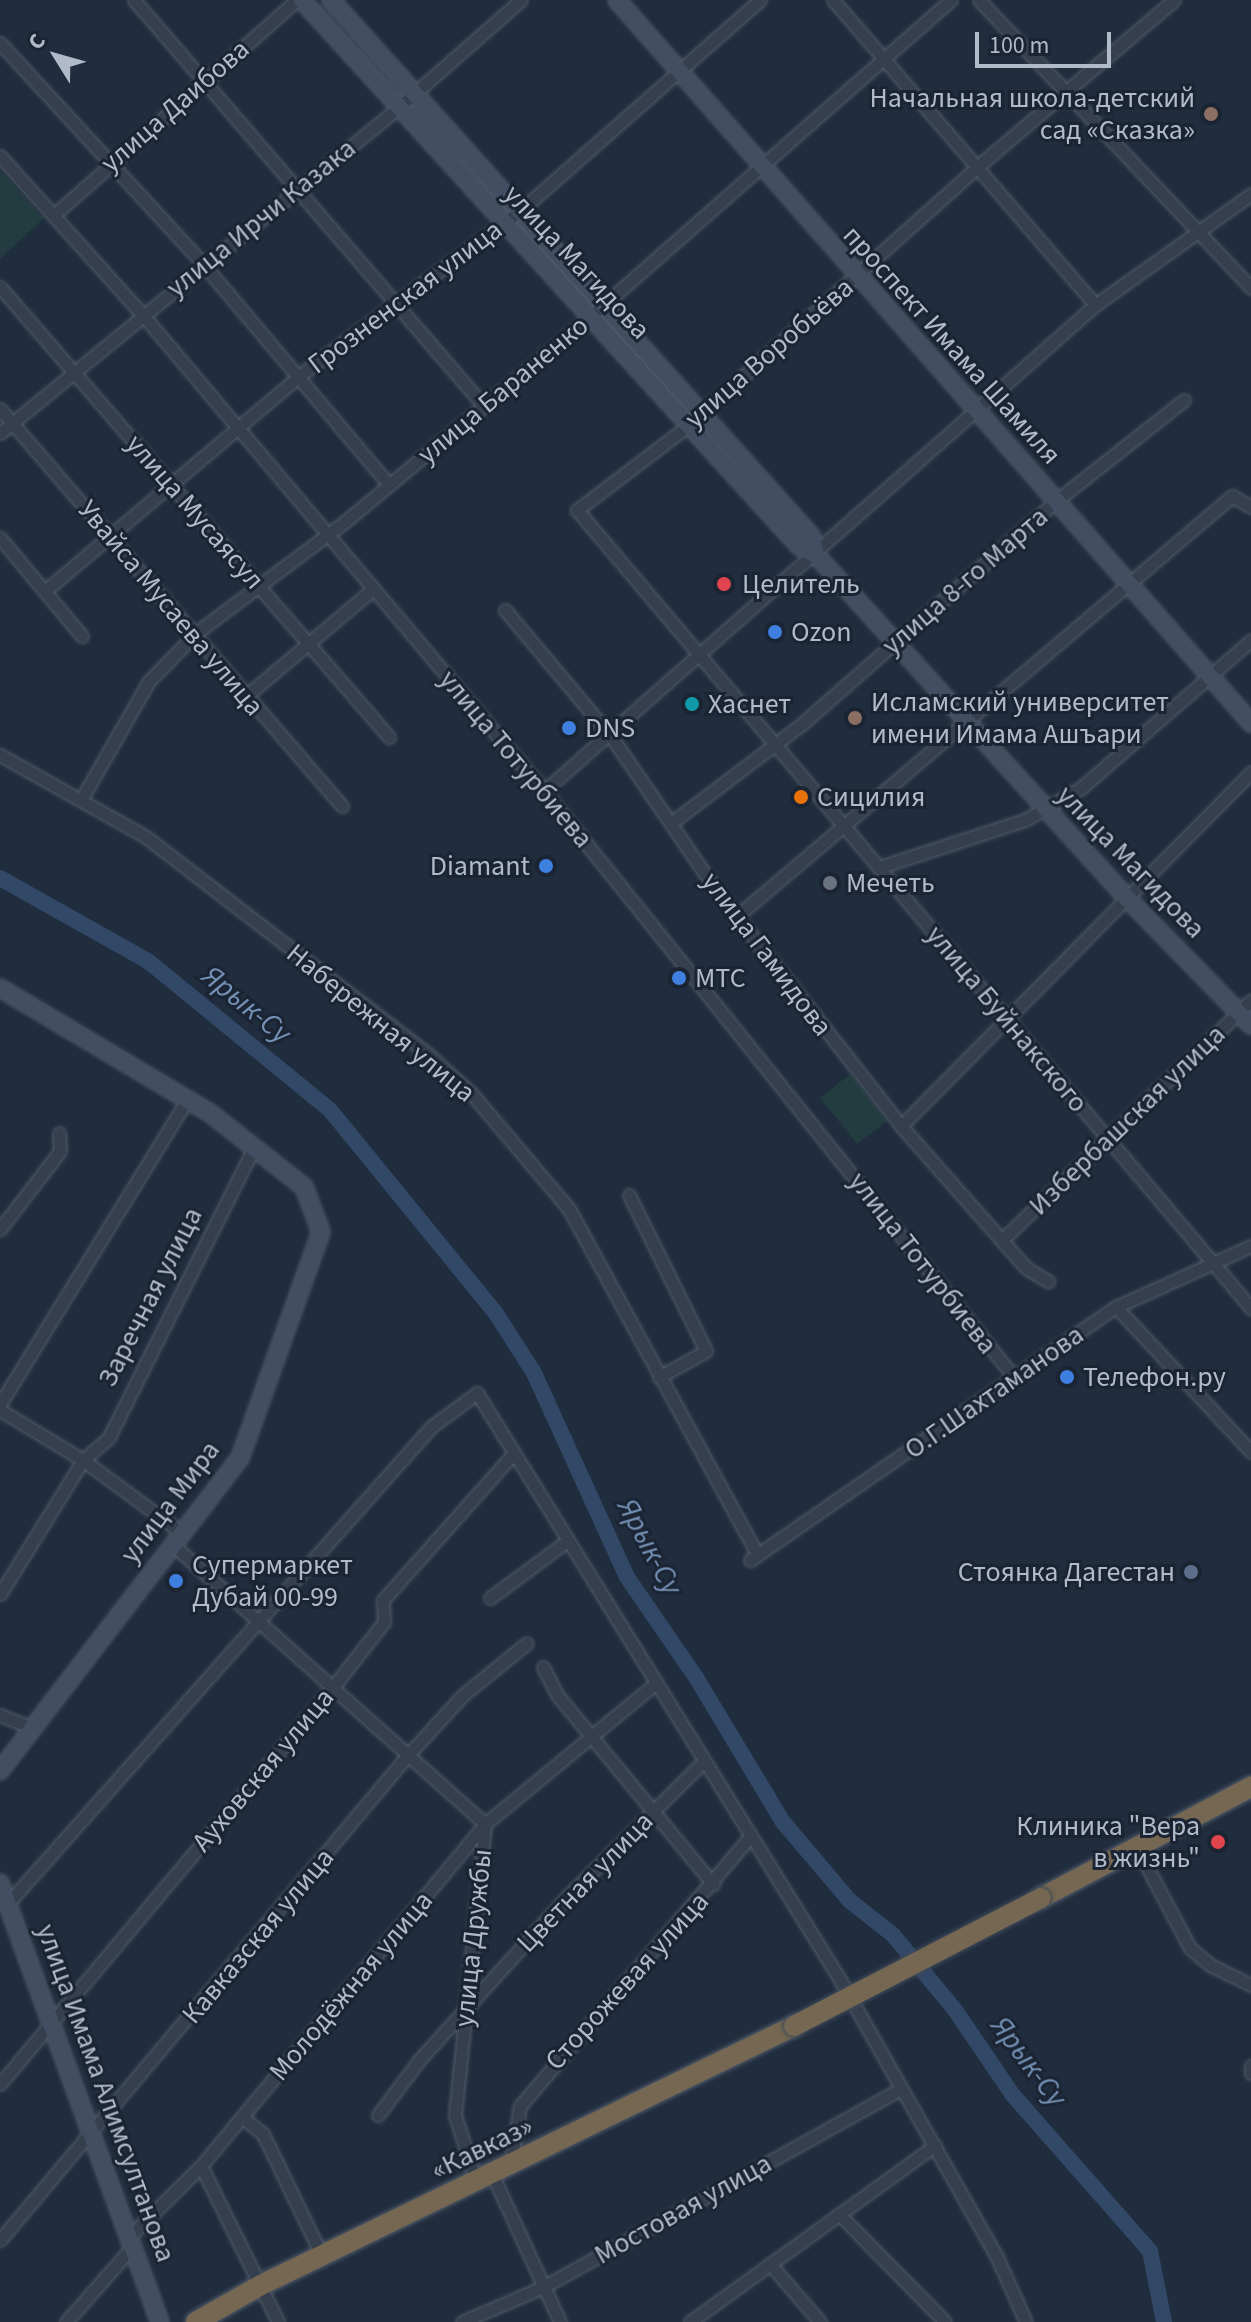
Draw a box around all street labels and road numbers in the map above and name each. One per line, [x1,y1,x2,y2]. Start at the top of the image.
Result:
street label: улица Даибова [94,32,256,180]
street label: улица Ирчи Казака [160,131,362,305]
street label: улица Магидова [497,178,657,346]
street label: Грозненская улица [301,213,509,381]
street label: проспект Имама Шамиля [836,219,1068,471]
street label: улица Воробьёва [678,271,860,435]
street label: улица Бараненко [411,309,595,471]
street label: улица Мусаясул [119,428,271,596]
street label: Увайса Мусаева улица [71,493,271,723]
street label: улица 8-го Марта [875,500,1055,662]
street label: улица Тотурбиева [432,663,600,855]
street label: улица Магидова [1050,779,1212,945]
street label: улица Гамидова [694,865,840,1043]
street label: улица Буйнакского [919,919,1095,1119]
street label: Набережная улица [280,937,482,1109]
street label: Избербашская улица [1022,1018,1232,1222]
street label: улица Тотурбиева [842,1165,1004,1361]
street label: Заречная улица [90,1202,210,1392]
street label: О.Г.Шахтаманова [898,1318,1090,1466]
street label: улица Мира [113,1434,227,1570]
street label: Ауховская улица [185,1681,341,1859]
street label: Цветная улица [510,1805,660,1959]
street label: Кавказская улица [175,1841,341,2031]
street label: улица Дружбы [447,1847,499,2029]
street label: Молодёжная улица [262,1884,440,2088]
street label: Сторожевая улица [538,1885,716,2077]
street label: улица Имама Алимсултанова [29,1919,183,2267]
street label: «Кавказ» [426,2109,538,2187]
street label: Мостовая улица [589,2146,777,2272]

